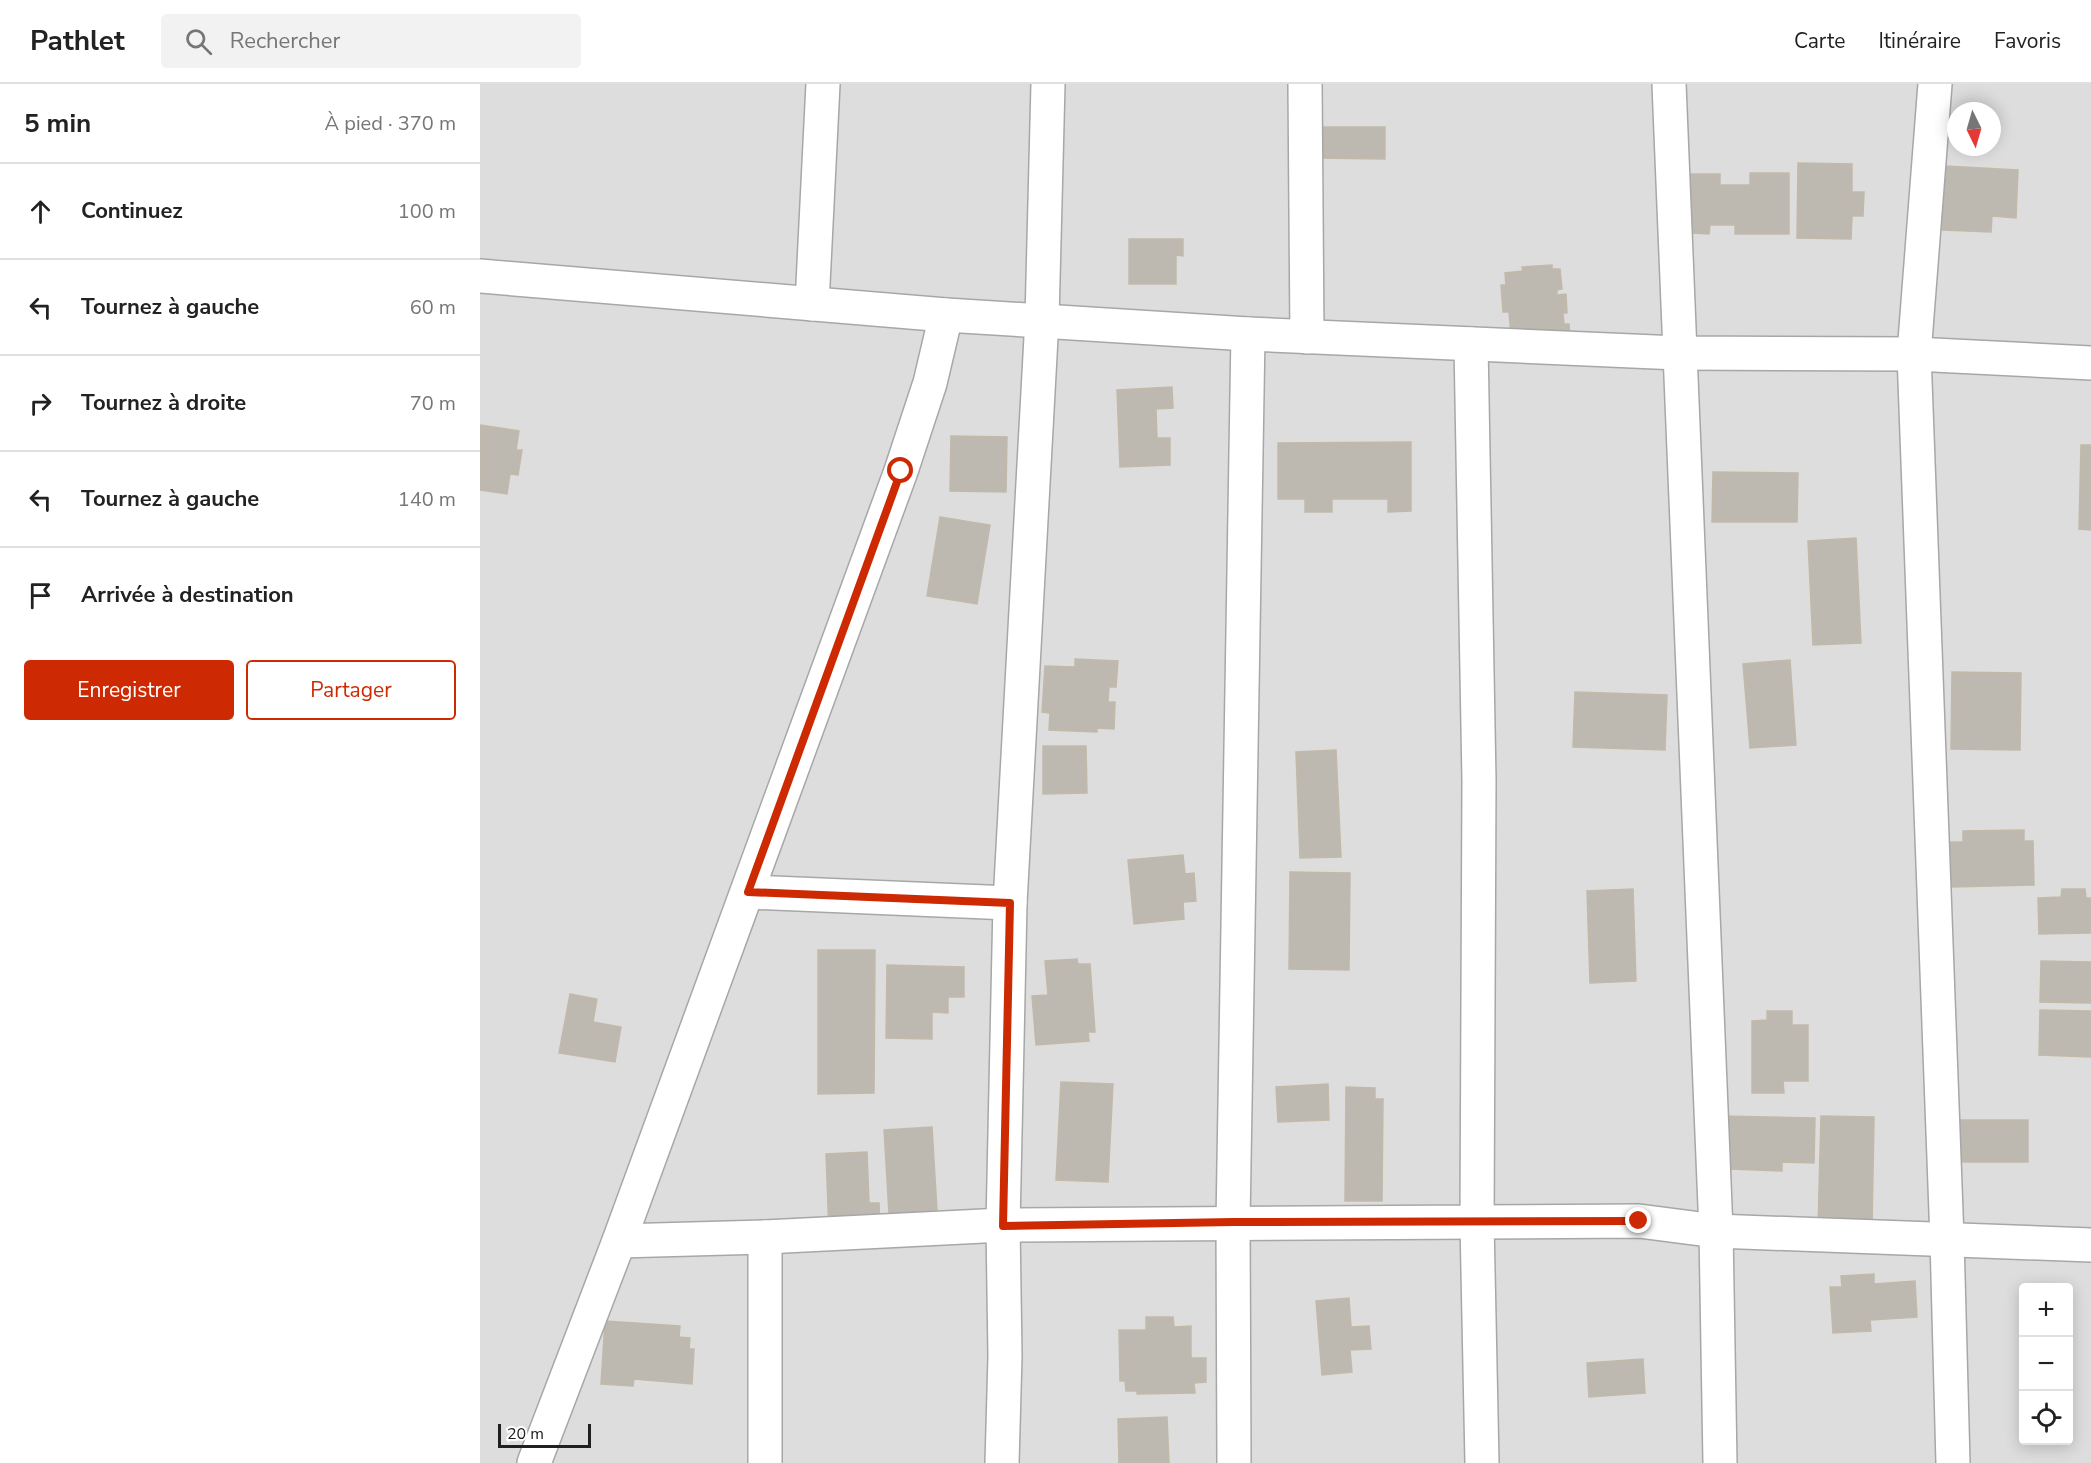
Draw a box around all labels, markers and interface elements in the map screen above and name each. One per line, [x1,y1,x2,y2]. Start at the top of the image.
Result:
search box [161,14,581,68]
text: Pathlet [30,22,125,60]
icon: search [182,25,215,58]
text: Rechercher [230,26,340,56]
text: Carte [1794,27,1845,55]
text: Itinéraire [1878,27,1961,55]
text: Favoris [1994,27,2061,55]
north arrow [1947,102,2001,156]
text: 5 min [24,106,91,141]
text: À pied · 370 m [325,110,456,137]
icon: ahead [24,195,57,228]
text: Continuez [81,196,183,226]
text: 100 m [398,198,456,225]
icon: left [24,291,57,324]
text: Tournez à gauche [81,292,259,322]
text: 60 m [410,294,456,321]
icon: right [24,387,57,420]
text: Tournez à droite [81,388,246,418]
text: 70 m [410,390,456,417]
route start [887,457,913,483]
icon: left [24,483,57,516]
text: Tournez à gauche [81,484,259,514]
text: 140 m [398,486,456,513]
icon: arrive [24,579,57,612]
text: Arrivée à destination [81,580,294,610]
button: Enregistrer [24,660,234,720]
button: Partager [246,660,456,720]
route end [1625,1207,1651,1233]
map controls [2019,1283,2073,1445]
button: + [2019,1283,2073,1337]
button: − [2019,1337,2073,1391]
button: locate [2019,1391,2073,1445]
scale bar [498,1421,591,1448]
text: 20 m [507,1423,544,1445]

